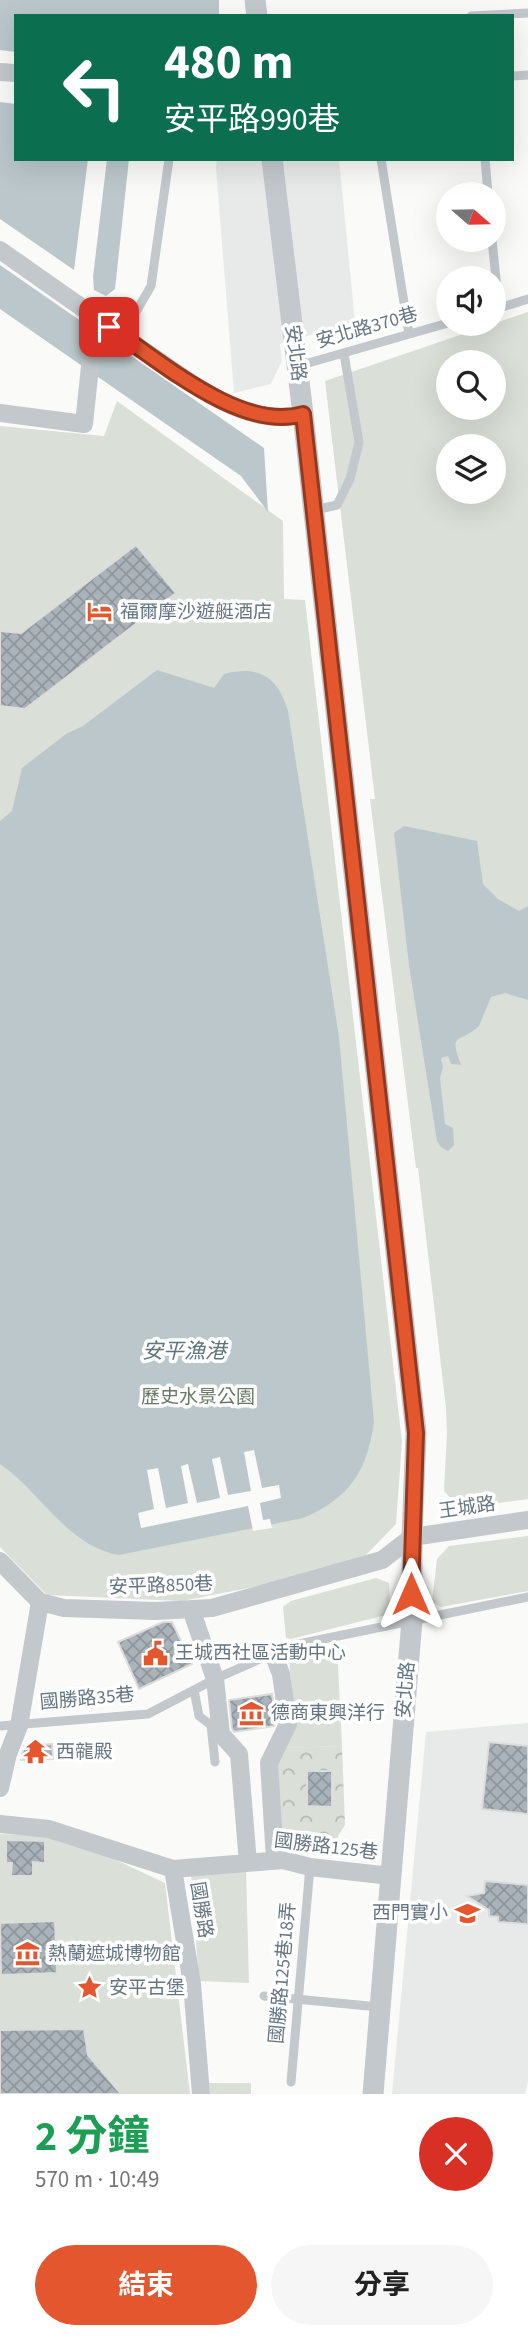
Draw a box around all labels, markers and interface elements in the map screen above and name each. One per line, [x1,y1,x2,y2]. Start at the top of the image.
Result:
text: 480 m [164,28,293,98]
icon: left [49,42,140,133]
text: 安平路990巷 [164,97,340,143]
north arrow [436,182,506,252]
map controls [436,182,506,504]
button: sound [436,266,506,336]
pin [79,297,139,357]
street label: 安北路370巷 [313,301,421,355]
icon: arrive [90,308,128,346]
street label: 安北路 [278,323,312,383]
button: search [436,350,506,420]
button: layers [436,434,506,504]
hotel icon: 福爾摩沙遊艇酒店 [86,598,114,626]
place label: 福爾摩沙遊艇酒店 [120,599,272,626]
water label: 安平漁港 [142,1336,229,1366]
park label: 歷史水景公園 [141,1384,255,1411]
street label: 王城路 [437,1491,497,1525]
position arrow [374,1557,448,1631]
street label: 安平路850巷 [108,1571,214,1601]
public building icon: 王城西社區活動中心 [141,1639,169,1667]
place label: 王城西社區活動中心 [175,1640,346,1667]
street label: 安北路 [390,1660,422,1720]
street label: 國勝路35巷 [39,1681,135,1717]
museum icon: 德商東興洋行 [237,1699,265,1727]
place label: 德商東興洋行 [271,1700,385,1727]
temple icon: 西㡣殿 [22,1738,50,1766]
place label: 西㡣殿 [56,1739,113,1766]
street label: 國勝路125巷 [273,1827,379,1867]
street label: 國勝路 [183,1880,219,1940]
school or university icon: 西門實小 [454,1899,482,1927]
place label: 西門實小 [372,1900,448,1927]
street label: 國勝路125巷18弄 [263,1901,303,2045]
museum icon: 熱蘭遮城博物館 [14,1940,42,1968]
place label: 熱蘭遮城博物館 [48,1941,181,1968]
place icon: 安平古堡 [75,1974,103,2002]
place label: 安平古堡 [109,1975,185,2002]
text: 2 分鐘 [35,2107,150,2167]
button: close [419,2117,493,2191]
text: 570 m · 10:49 [35,2163,159,2196]
button: 結束 [35,2245,257,2325]
button: 分享 [271,2245,493,2325]

